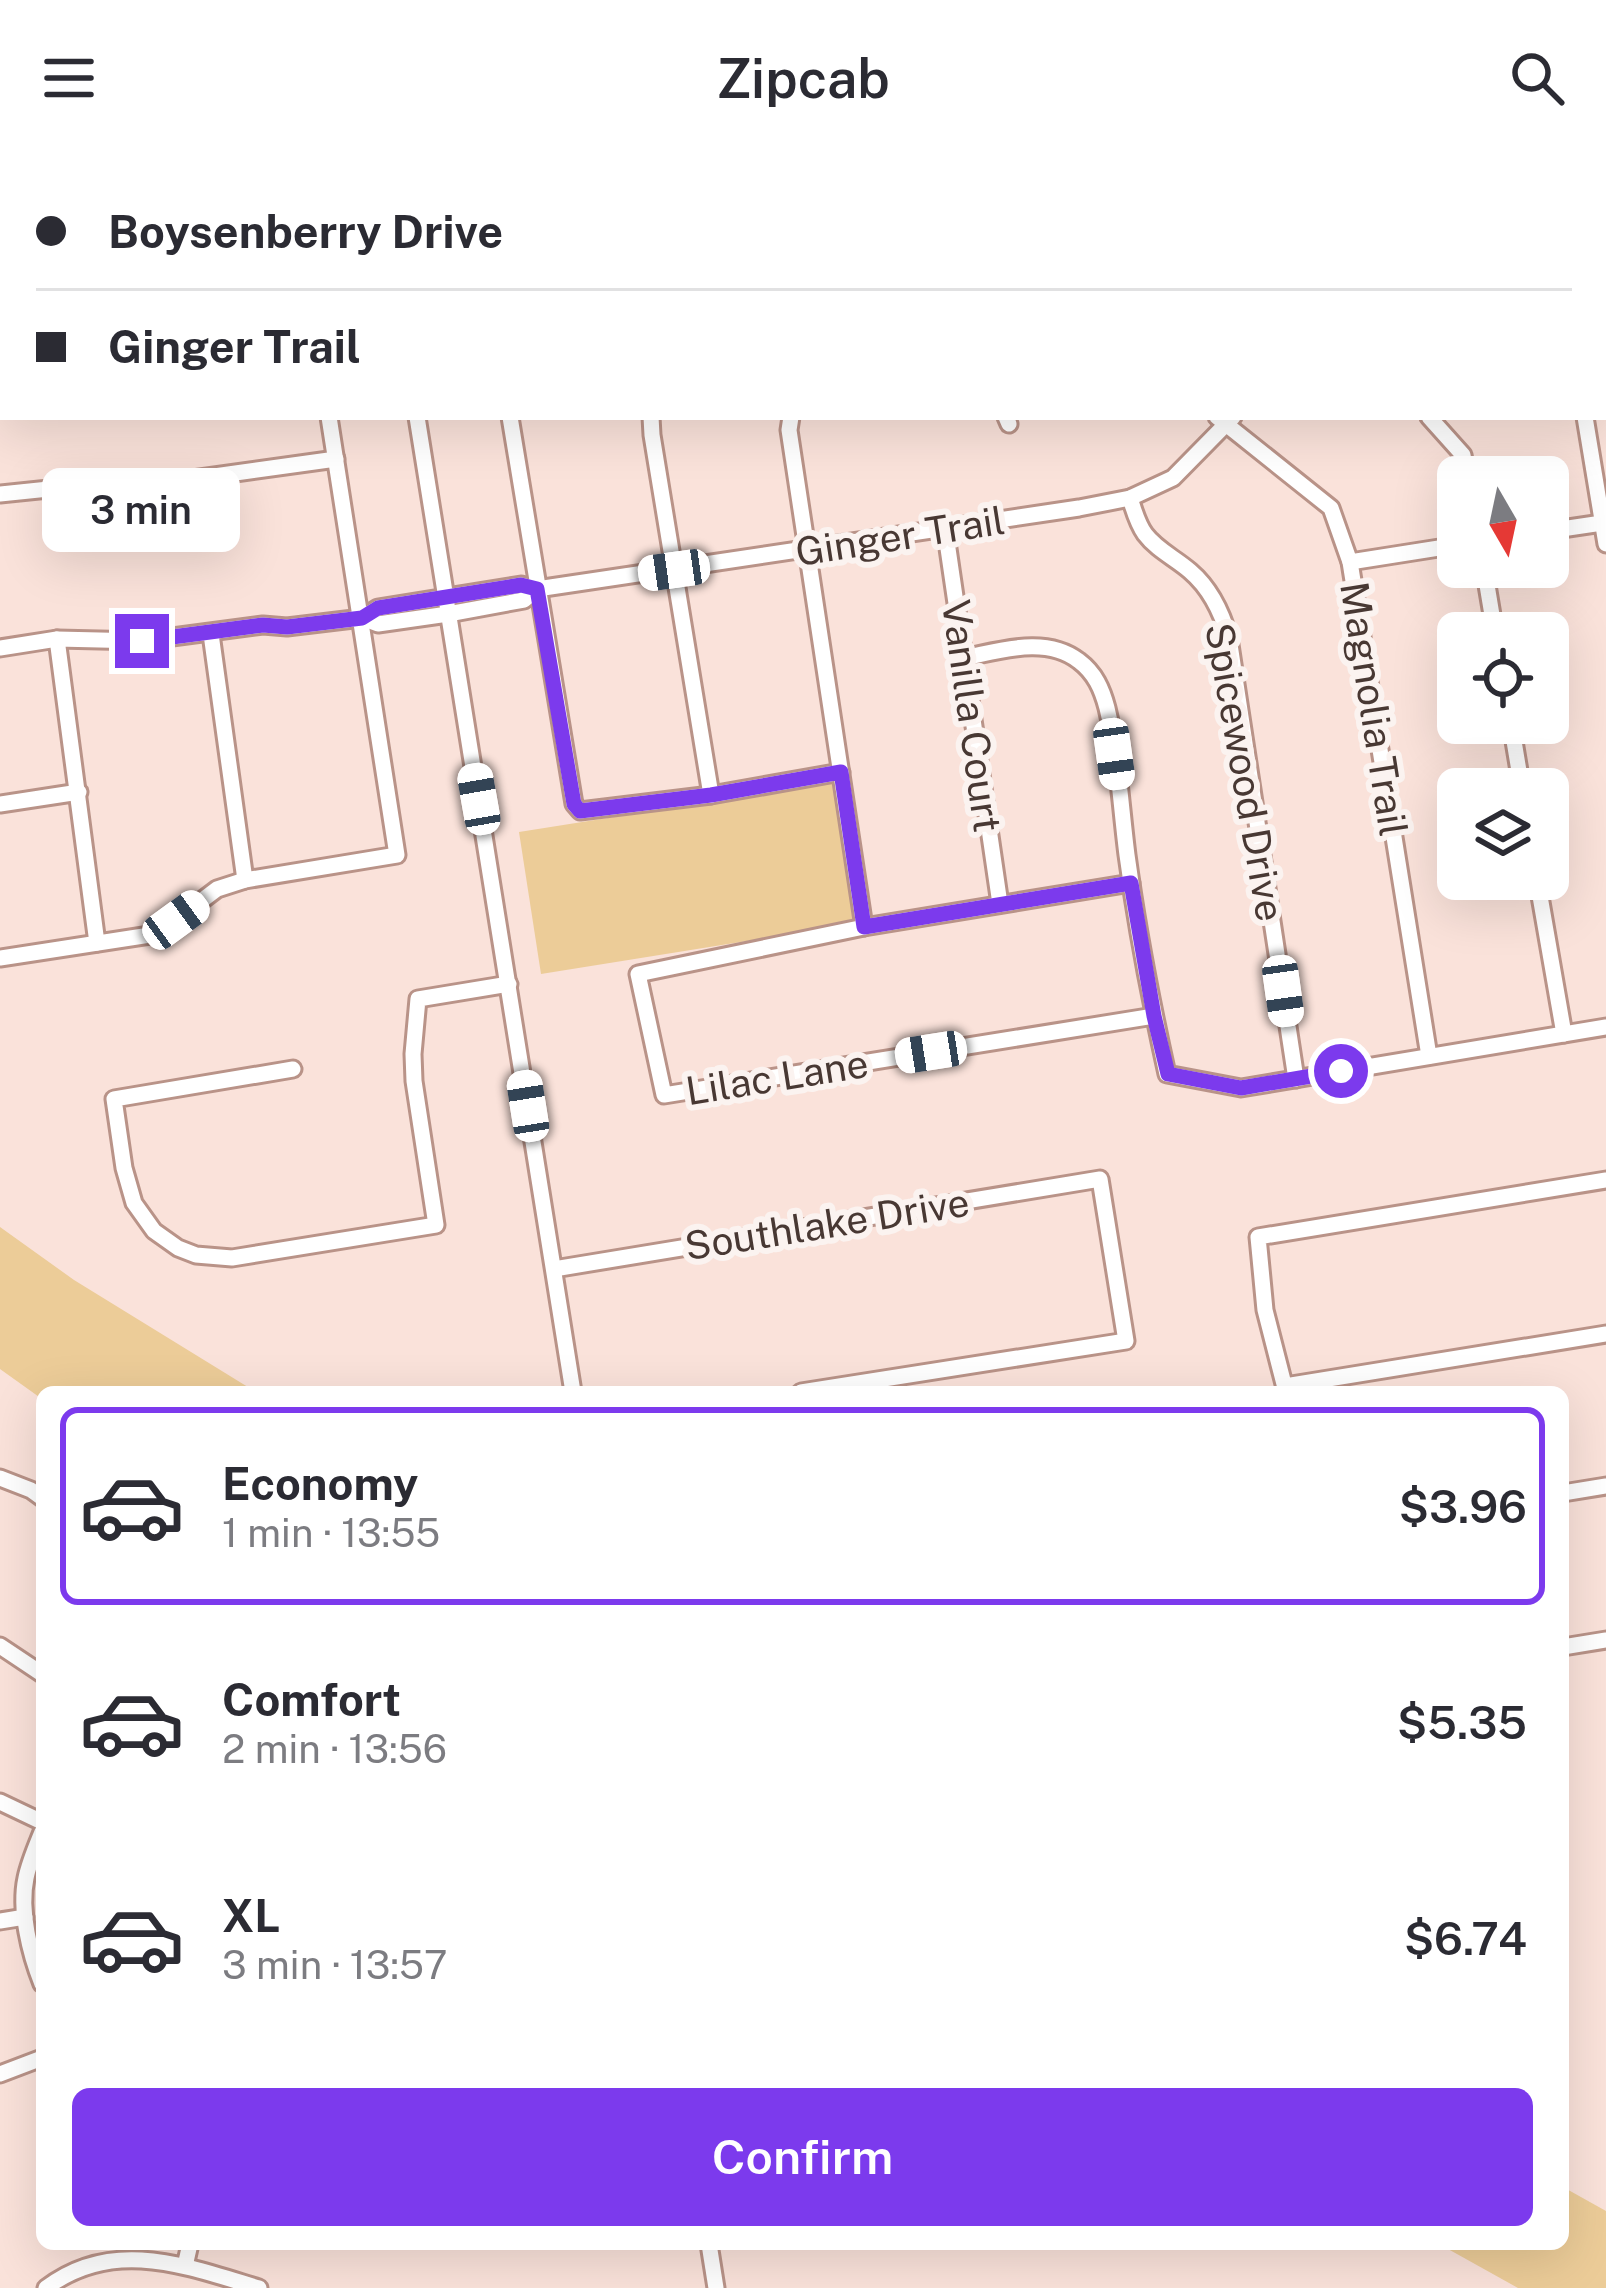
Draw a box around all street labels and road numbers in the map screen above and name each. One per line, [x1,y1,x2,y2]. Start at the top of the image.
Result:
street label: Ginger Trail [792,497,1008,575]
street label: Magnolia Trail [1331,579,1417,839]
street label: Vanilla Court [933,597,1011,835]
street label: Spicewood Drive [1196,619,1294,925]
street label: Lilac Lane [682,1040,872,1114]
street label: Southlake Drive [682,1179,972,1269]

